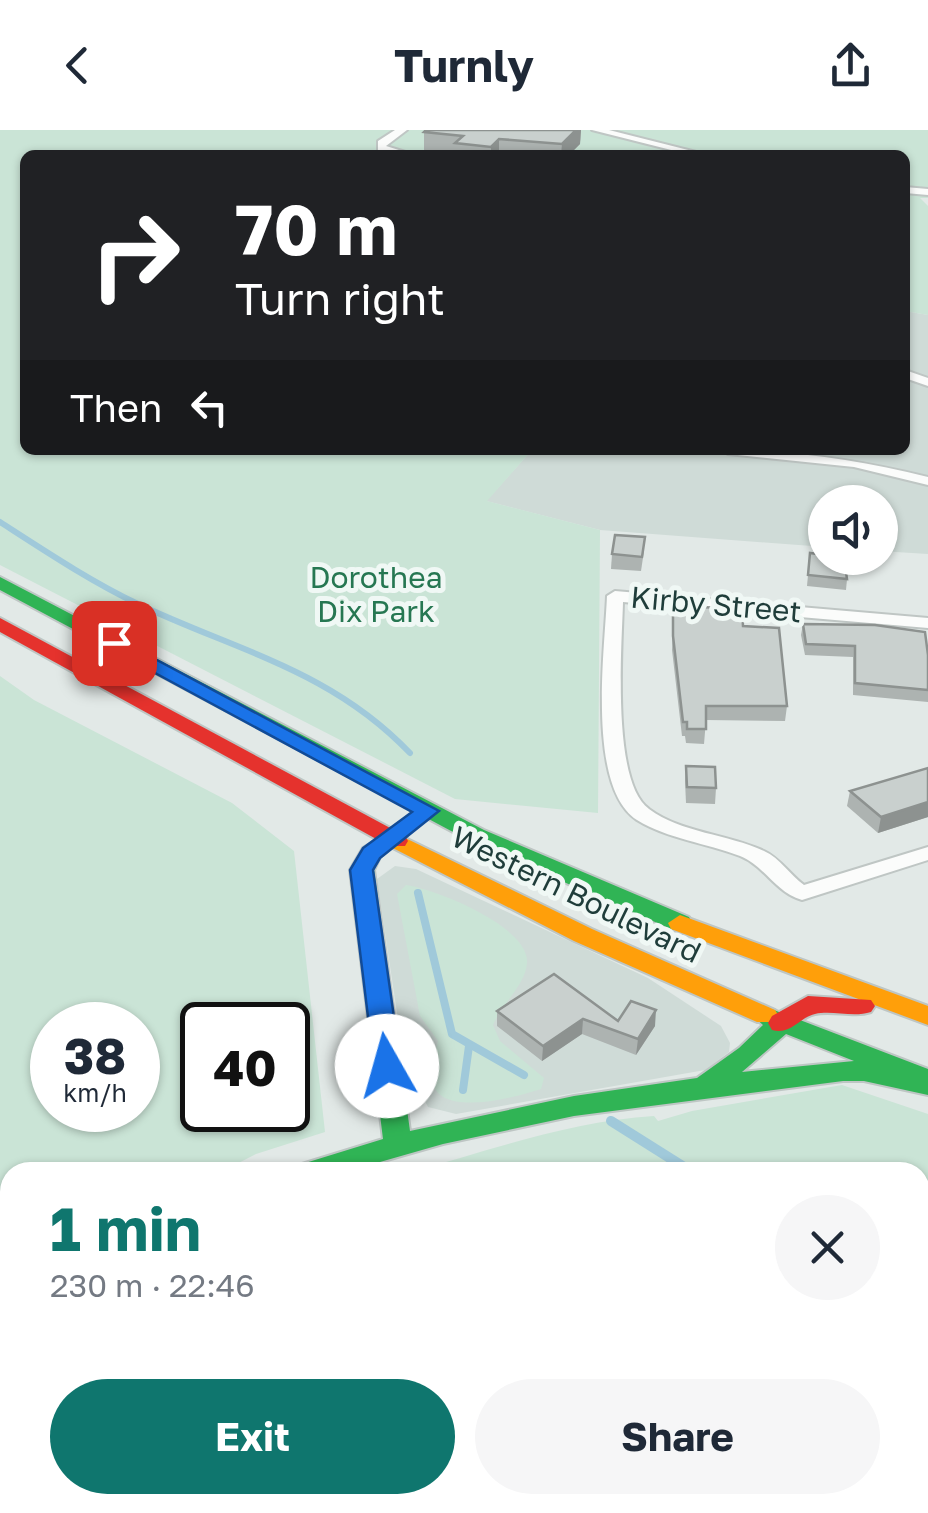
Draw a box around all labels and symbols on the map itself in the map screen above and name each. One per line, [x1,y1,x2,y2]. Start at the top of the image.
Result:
park label: Dorothea Dix Park [309,559,443,629]
street label: Kirby Street [629,579,803,629]
pin [72,601,157,686]
street label: Western Boulevard [446,818,707,970]
speed limit sign: 40 [180,1002,310,1132]
position arrow [335,1014,439,1118]

